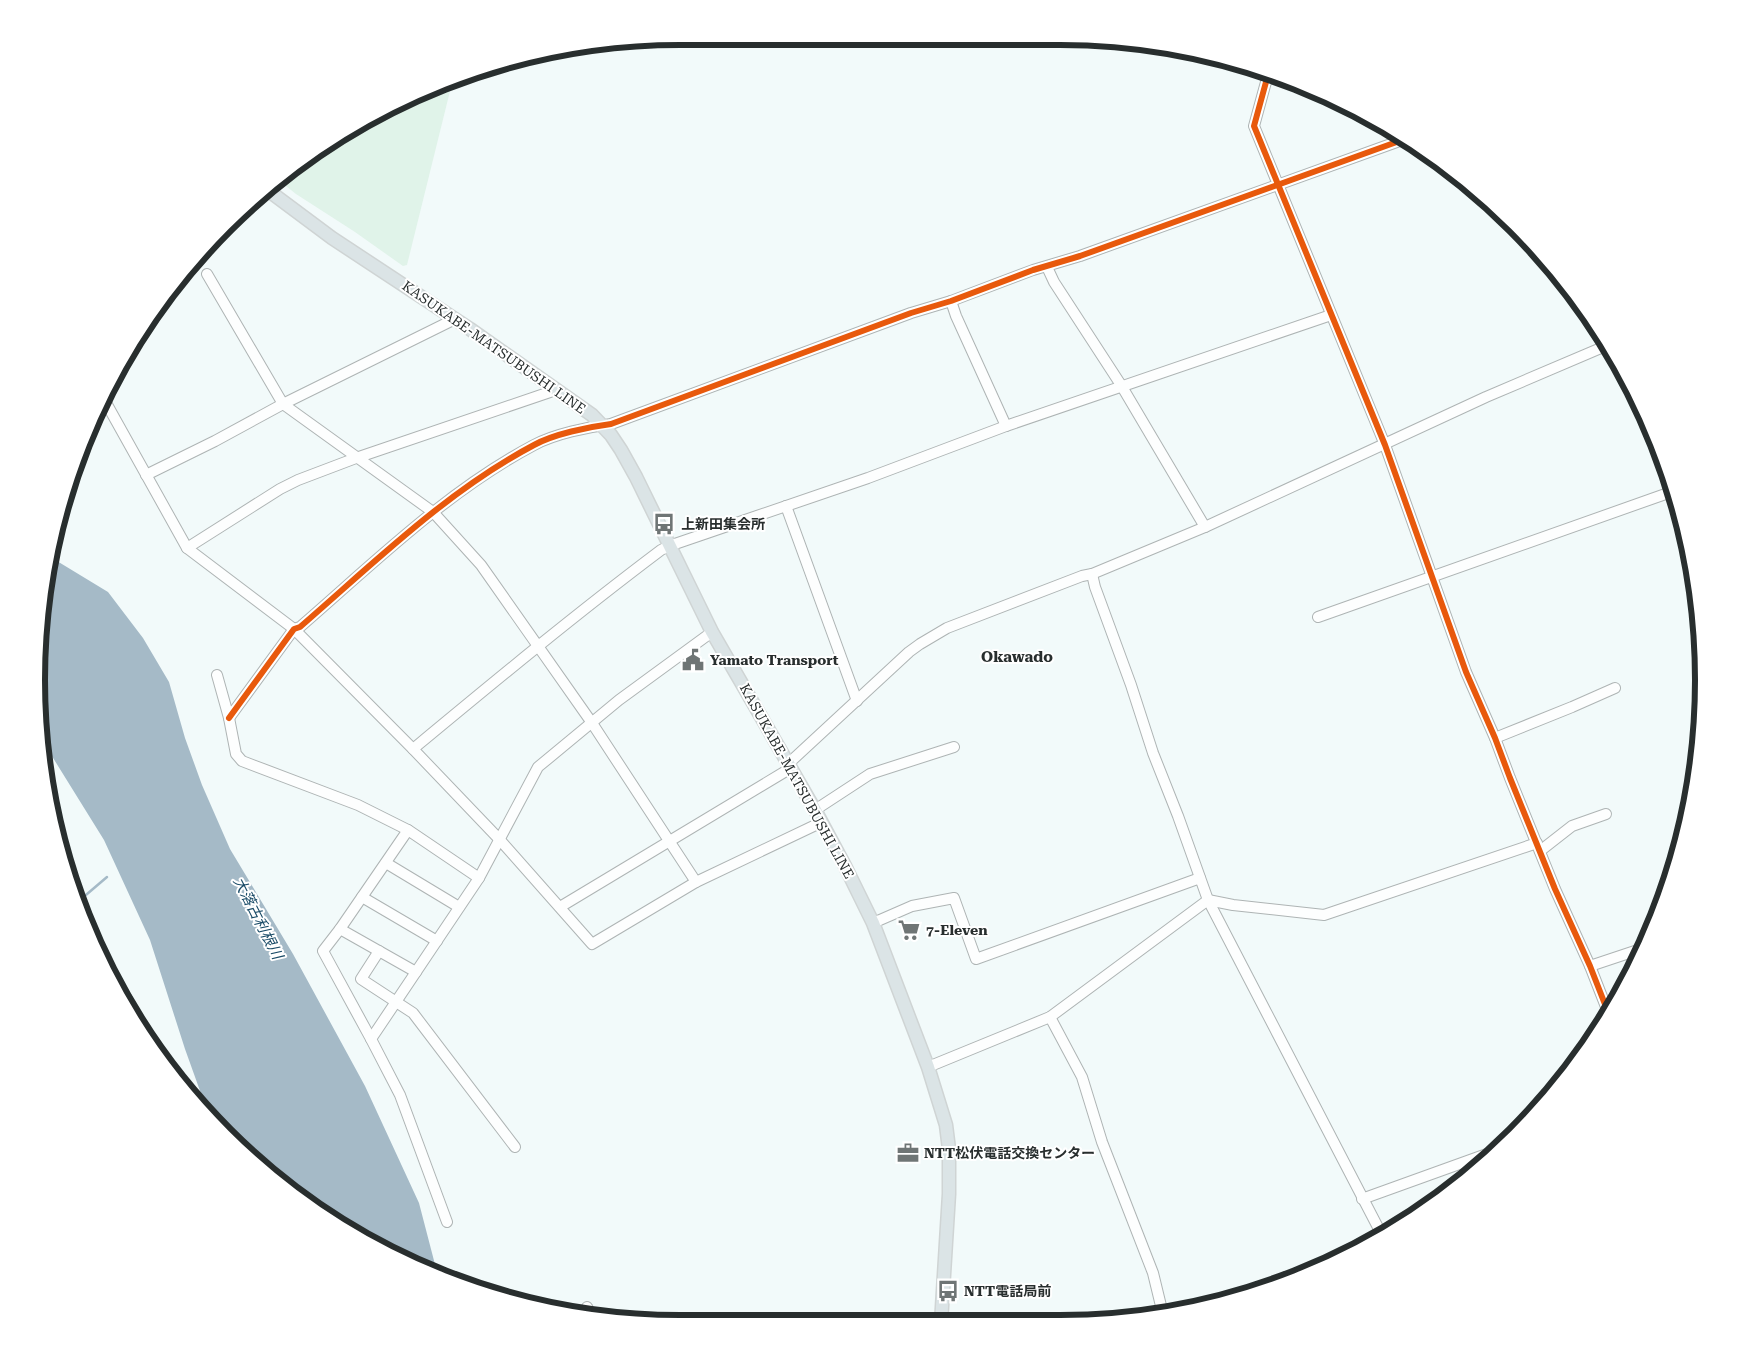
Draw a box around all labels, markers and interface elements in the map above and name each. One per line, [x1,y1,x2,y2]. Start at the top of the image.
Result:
street label: KASUKABE-MATSUBUSHI LINE [399,277,589,417]
bus stop icon: 上新田集会所 [651,511,677,537]
place label: 上新田集会所 [681,516,765,532]
public building icon: Yamato Transport [680,647,706,673]
district label: Okawado [981,648,1053,666]
place label: Yamato Transport [710,652,839,668]
street label: KASUKABE-MATSUBUSHI LINE [737,681,857,881]
water label: 大落古利根川 [230,874,287,964]
supermarket icon: 7-Eleven [896,917,922,943]
place label: 7-Eleven [926,922,988,938]
office icon: NTT松伏電話交換センター [895,1140,921,1166]
place label: NTT松伏電話交換センター [924,1145,1095,1161]
bus stop icon: NTT電話局前 [935,1278,961,1304]
place label: NTT電話局前 [964,1283,1051,1299]

